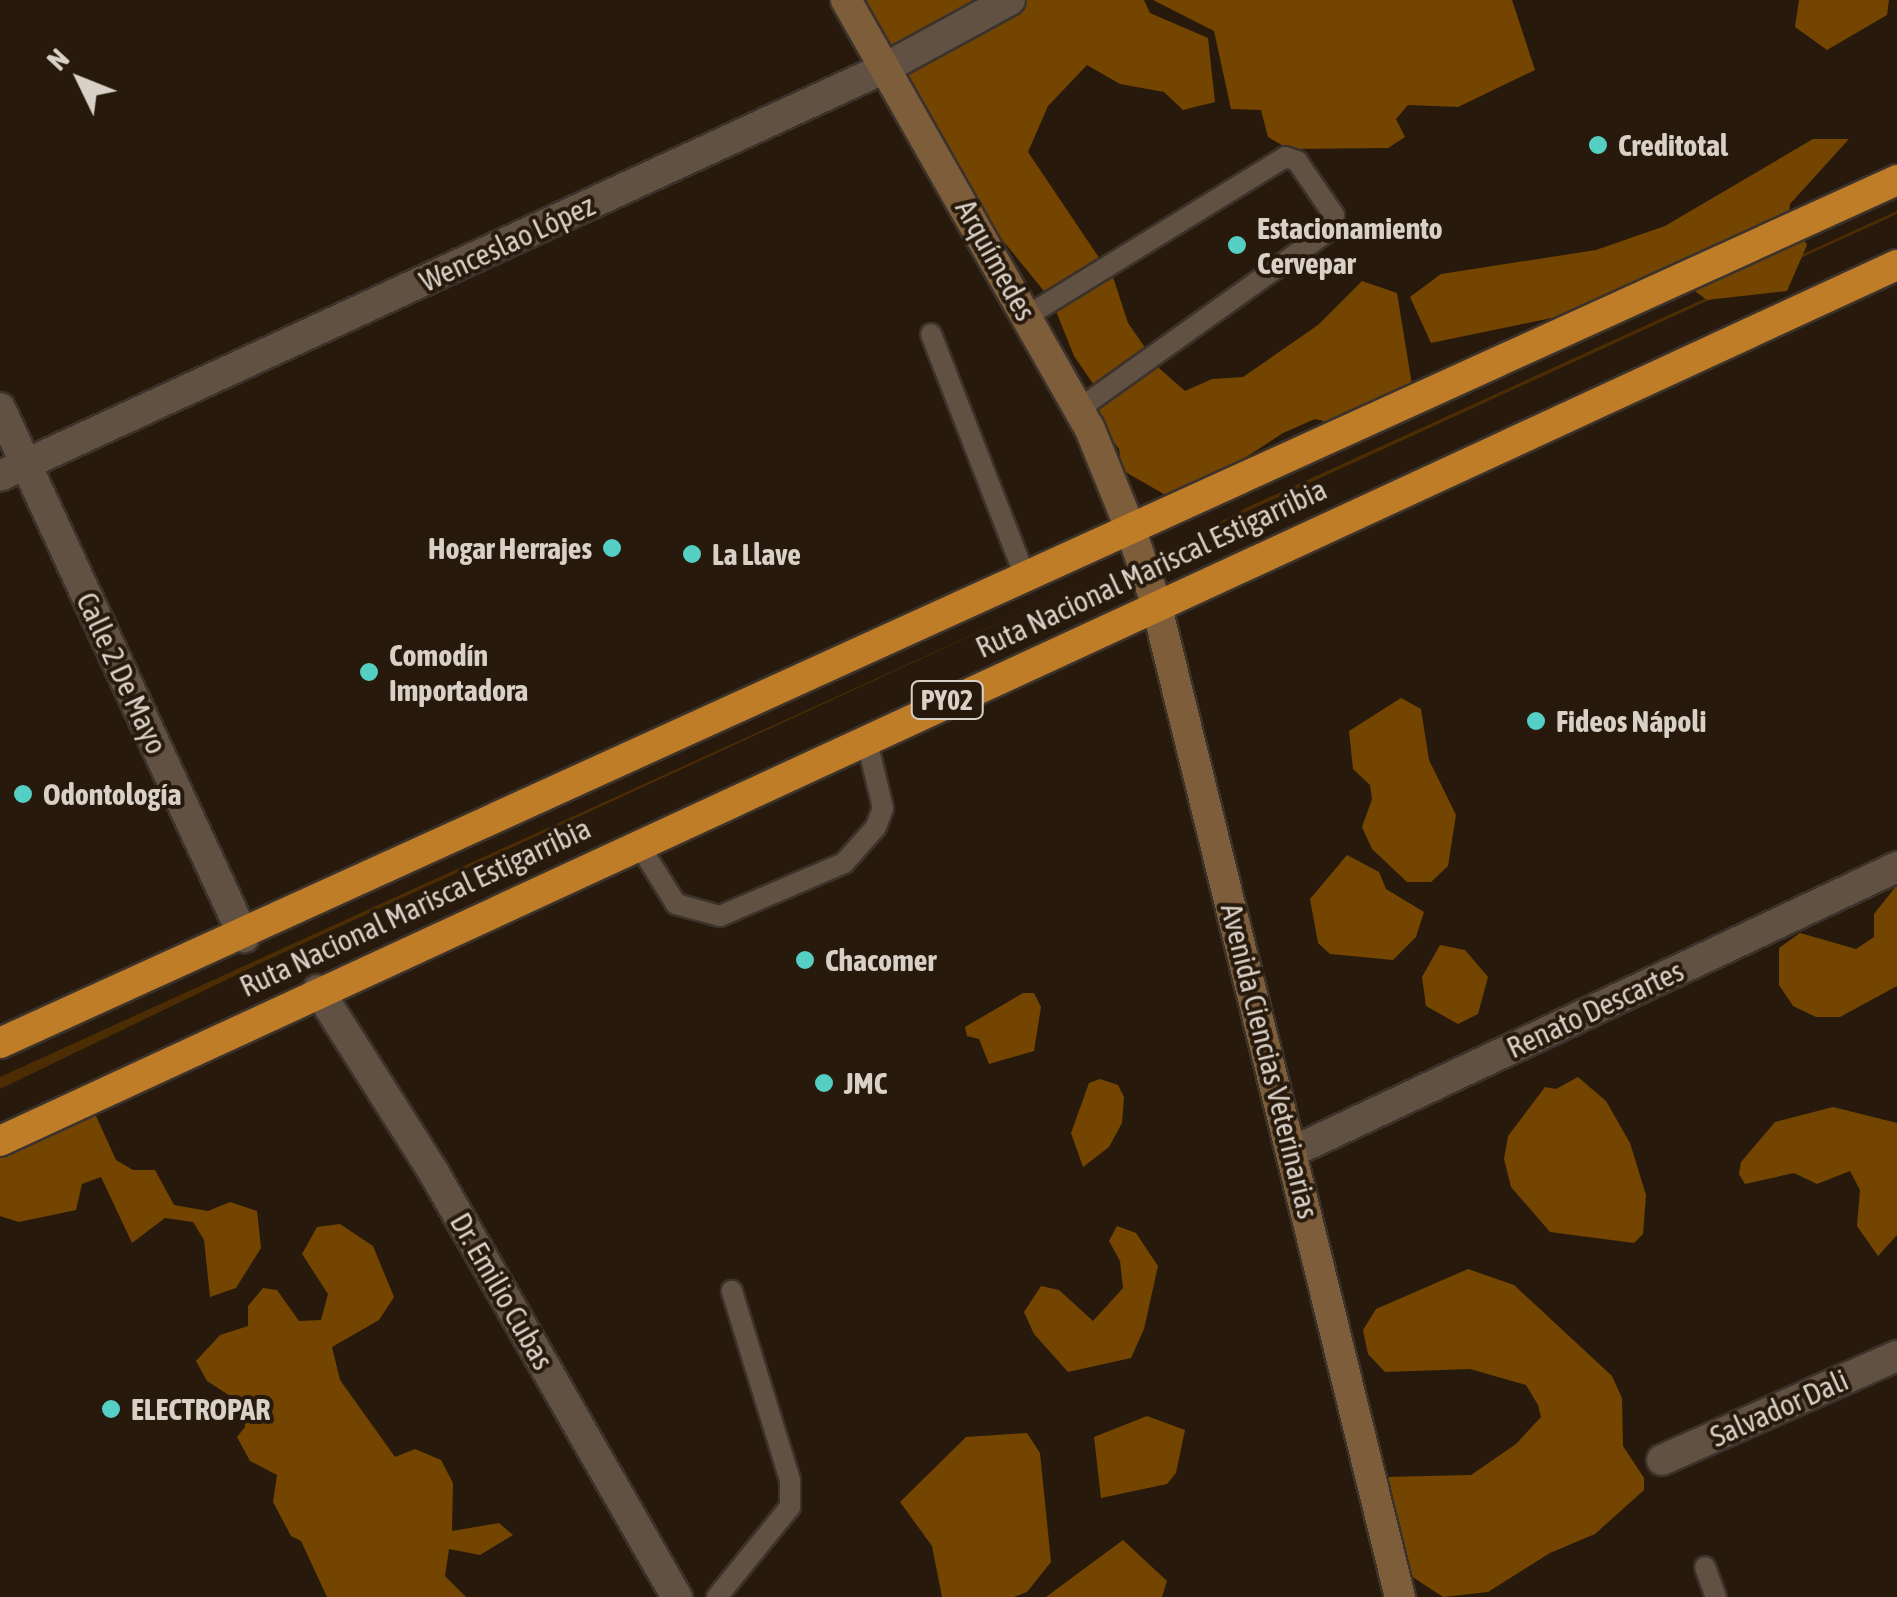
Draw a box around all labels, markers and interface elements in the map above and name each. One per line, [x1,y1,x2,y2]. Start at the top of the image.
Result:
north arrow [30,30,130,130]
text: N [41,43,75,76]
place label: Creditotal [1618,127,1728,163]
marker: Creditotal [1587,134,1609,156]
street label: Wenceslao López [414,187,600,299]
street label: Arquímedes [948,193,1044,327]
place label: Estacionamiento Cervepar [1257,210,1443,280]
marker: Estacionamiento Cervepar [1226,234,1248,256]
street label: Ruta Nacional Mariscal Estigarribia [970,471,1332,665]
place label: Hogar Herrajes [428,530,592,566]
place label: La Llave [712,536,801,572]
marker: Hogar Herrajes [601,537,623,559]
marker: La Llave [681,543,703,565]
street label: Calle 2 De Mayo [69,587,175,759]
place label: Comodín Importadora [389,637,528,708]
marker: Comodín Importadora [358,661,380,683]
road number: PY02 [910,677,984,723]
place label: Fideos Nápoli [1556,703,1706,739]
marker: Fideos Nápoli [1525,710,1547,732]
place label: Odontología [43,776,181,812]
marker: Odontología [12,783,34,805]
street label: Ruta Nacional Mariscal Estigarribia [234,810,596,1004]
street label: Avenida Ciencias Veterinarias [1213,900,1327,1222]
place label: Chacomer [825,942,936,978]
marker: Chacomer [794,949,816,971]
street label: Renato Descartes [1501,952,1689,1066]
place label: JMC [844,1065,887,1101]
marker: JMC [813,1072,835,1094]
street label: Dr. Emilio Cubas [443,1206,561,1376]
street label: Salvador Dali [1704,1362,1854,1454]
place label: ELECTROPAR [131,1391,270,1427]
marker: ELECTROPAR [100,1398,122,1420]

